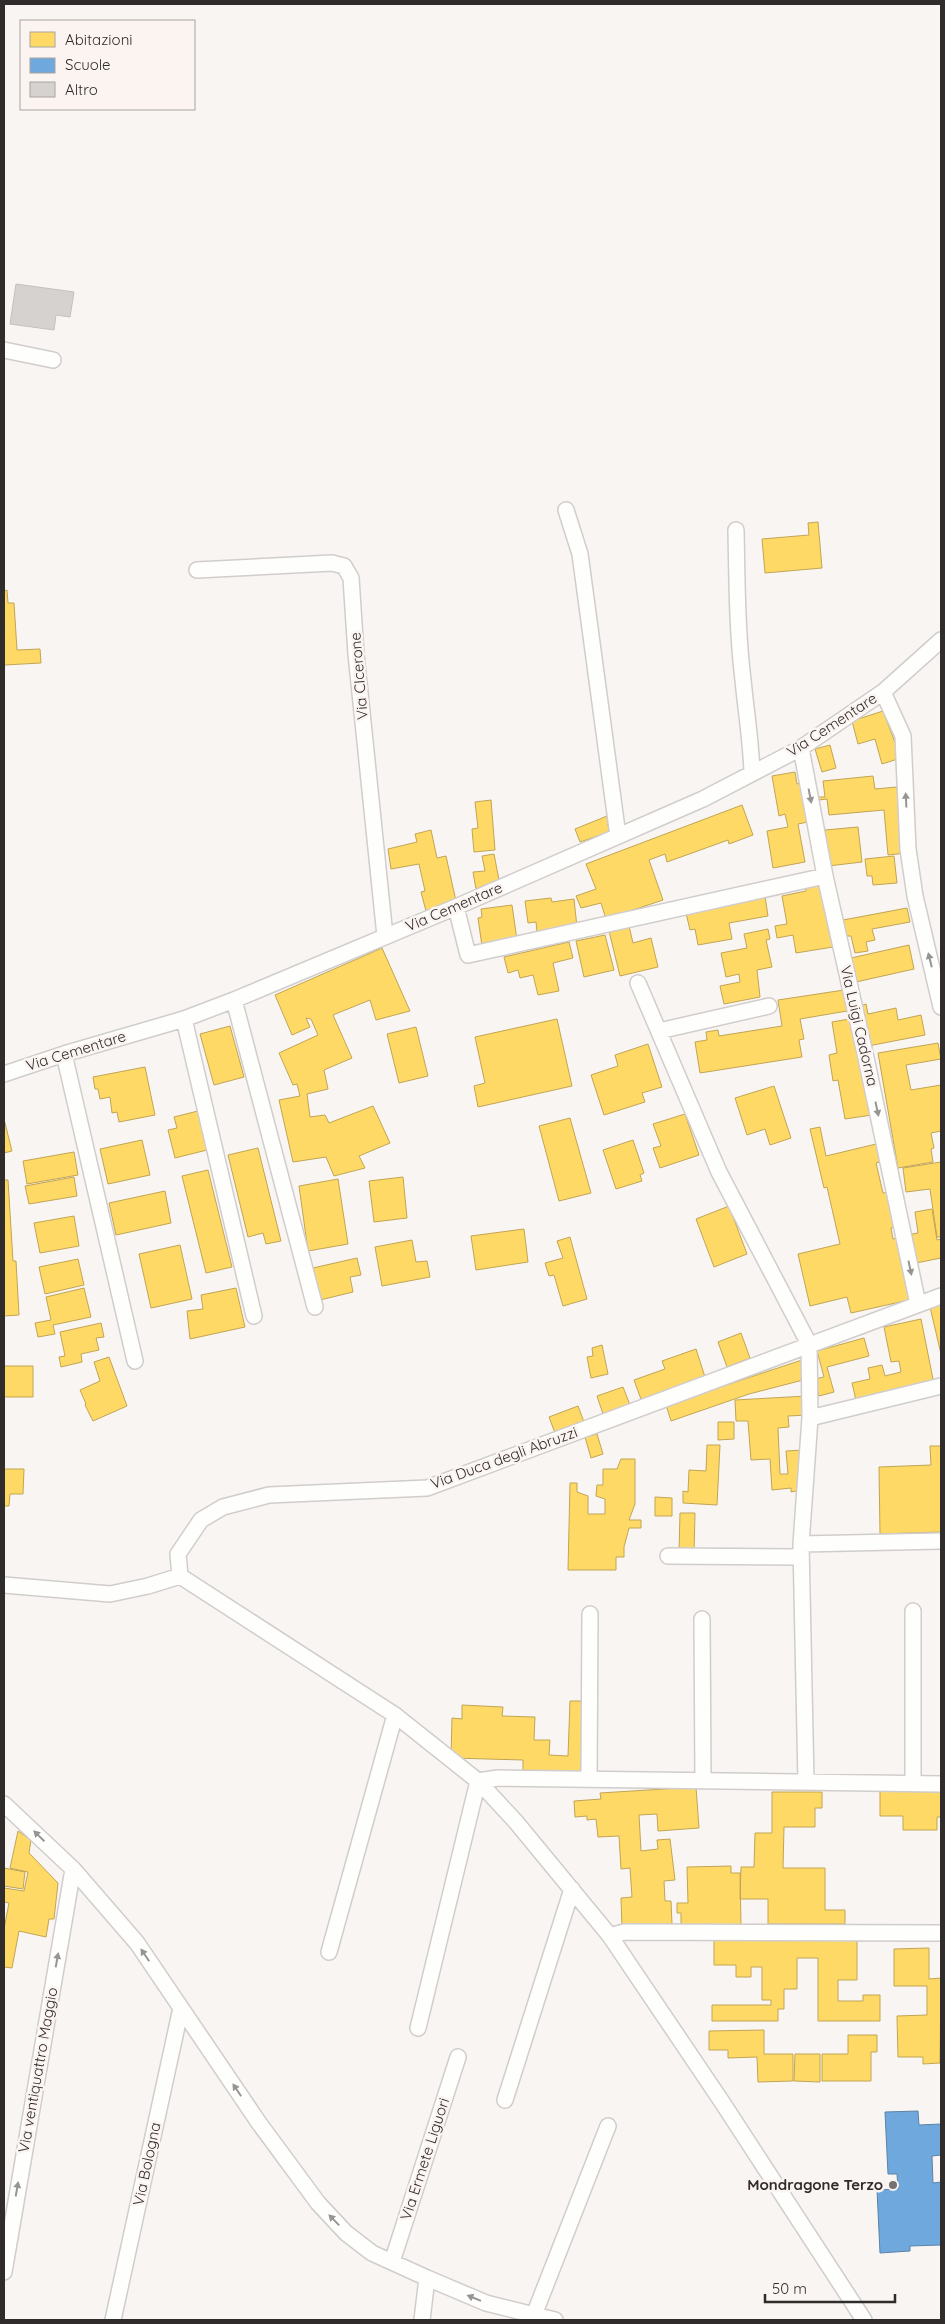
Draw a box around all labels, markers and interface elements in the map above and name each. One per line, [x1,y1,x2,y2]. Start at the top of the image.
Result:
legend [20,20,195,110]
text: Abitazioni [65,30,133,49]
text: Scuole [65,55,111,74]
text: Altro [65,80,98,99]
street label: Via CIcerone [345,631,372,721]
street label: Via Cementare [783,688,880,761]
one-way arrow [806,789,814,805]
one-way arrow [901,791,909,807]
street label: Via Cementare [402,878,505,936]
one-way arrow [926,952,934,967]
street label: Via Luigi Cadorna [836,964,883,1088]
street label: Via Cementare [24,1026,128,1075]
one-way arrow [873,1101,881,1117]
one-way arrow [906,1261,914,1276]
street label: Via Duca degli Abruzzi [428,1422,580,1493]
one-way arrow [33,1830,45,1842]
one-way arrow [140,1949,150,1962]
one-way arrow [53,1952,61,1968]
street label: Via ventiquattro Maggio [14,1986,61,2154]
one-way arrow [232,2083,241,2097]
street label: Via Ermete Liguori [396,2095,453,2222]
street label: Via Bologna [128,2121,165,2207]
place label: Mondragone Terzo [747,2175,883,2194]
marker: Mondragone Terzo [887,2179,899,2191]
one-way arrow [13,2181,21,2197]
one-way arrow [328,2214,340,2226]
scale bar [765,2272,895,2304]
text: 50 m [772,2279,807,2298]
one-way arrow [467,2293,481,2301]

